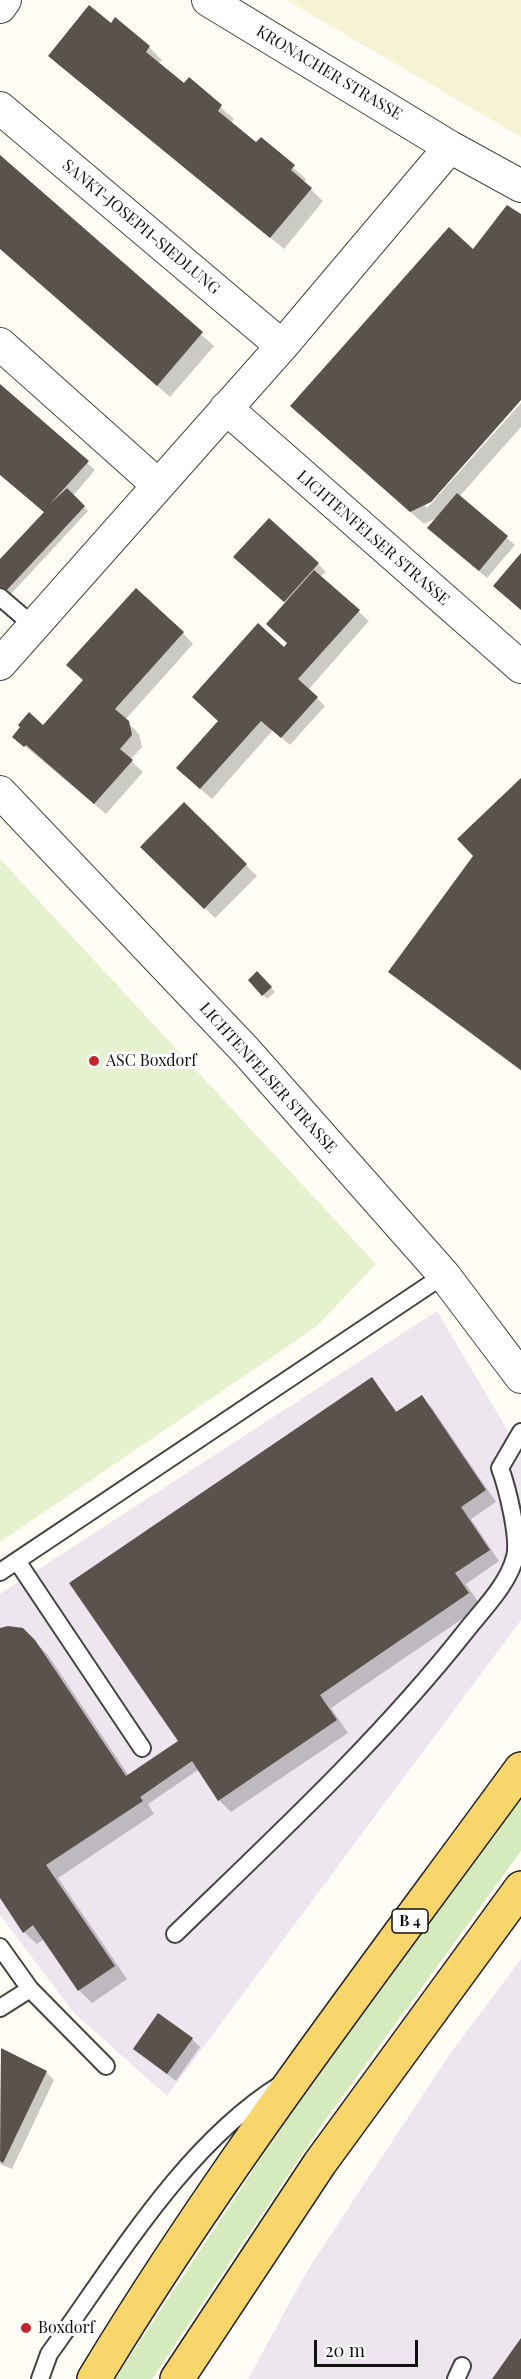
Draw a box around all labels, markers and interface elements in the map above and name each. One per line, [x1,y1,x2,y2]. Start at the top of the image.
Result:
street label: KRONACHER STRASSE [252,22,406,124]
street label: SANKT-JOSEPH-SIEDLUNG [58,155,224,299]
street label: LICHTENFELSER STRASSE [293,467,453,609]
street label: LICHTENFELSER STRASSE [195,999,341,1157]
place label: ASC Boxdorf [106,1051,197,1071]
marker: ASC Boxdorf [87,1054,101,1068]
road number: B 4 [392,1909,428,1933]
place label: Boxdorf [38,2318,95,2338]
marker: Boxdorf [19,2321,33,2335]
scale bar [317,2328,420,2366]
text: 20 m [325,2338,365,2362]

